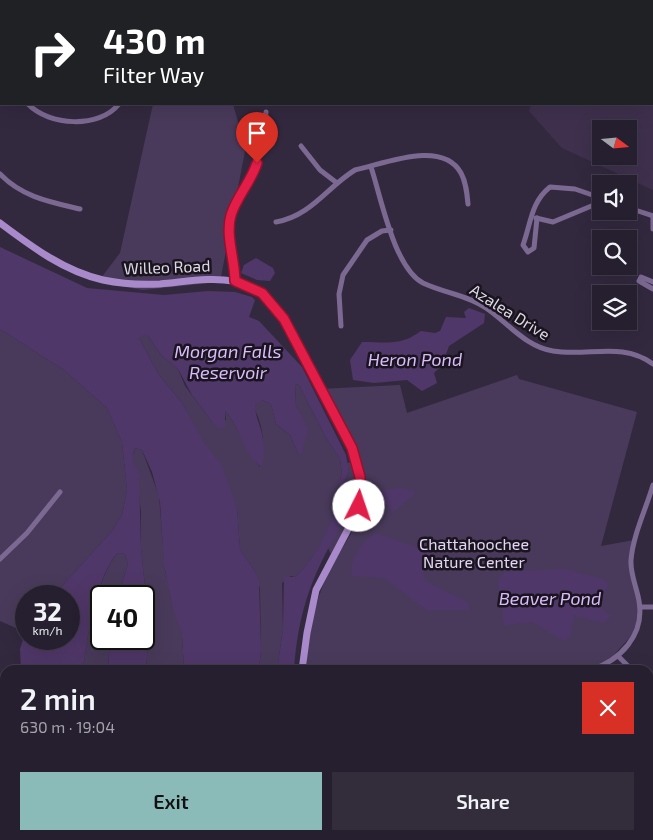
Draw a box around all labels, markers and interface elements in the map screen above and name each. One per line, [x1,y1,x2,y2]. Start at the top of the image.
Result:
text: 430 m [103,19,206,61]
icon: right [20,20,85,85]
text: Filter Way [103,61,204,87]
pin [236,112,278,163]
icon: arrive [243,119,271,147]
north arrow [592,120,638,165]
map controls [592,120,637,330]
button: sound [592,175,637,220]
button: search [592,230,637,275]
street label: Willeo Road [123,255,211,278]
street label: Azalea Drive [467,280,554,344]
button: layers [592,285,637,330]
water label: Morgan Falls Reservoir [174,340,282,383]
water label: Heron Pond [368,348,462,370]
position arrow [332,479,384,531]
park label: Chattahoochee Nature Center [419,534,529,571]
speed limit sign: 40 [90,585,155,650]
water label: Beaver Pond [499,587,601,609]
text: 32 [33,596,62,626]
text: km/h [33,623,62,637]
text: 2 min [20,680,96,716]
button: close [582,682,634,734]
text: 630 m · 19:04 [20,717,115,736]
button: Exit [20,772,322,830]
button: Share [332,772,634,830]

